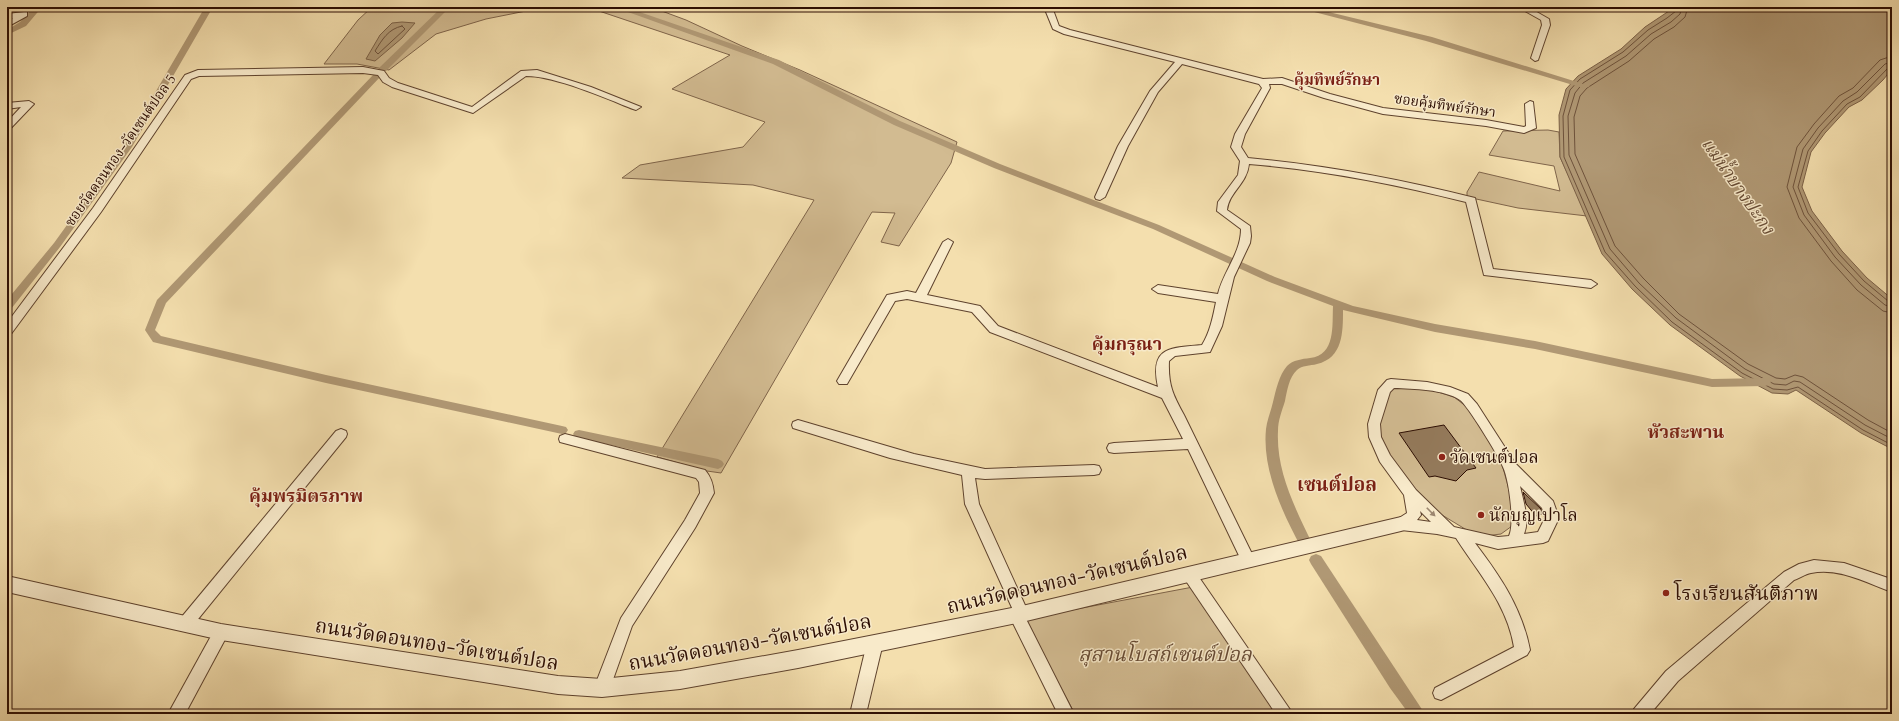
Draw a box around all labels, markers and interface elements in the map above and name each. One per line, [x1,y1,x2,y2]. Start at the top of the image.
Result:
street label: ซอยวัดดอนทอง-วัดเซนต์ปอล 5 [60,70,180,230]
district label: คุ้มทิพย์รักษา [1294,70,1380,91]
street label: ซอยคุ้มทิพย์รักษา [1393,89,1497,122]
water label: แม่น้ำบางปะกง [1695,132,1782,240]
district label: คุ้มกรุณา [1092,332,1162,357]
district label: หัวสะพาน [1648,420,1724,445]
place label: วัดเซนต์ปอล [1450,446,1539,469]
marker: วัดเซนต์ปอล [1437,452,1447,462]
district label: เซนต์ปอล [1297,472,1377,498]
district label: คุ้มพรมิตรภาพ [249,484,363,509]
place label: นักบุญเปาโล [1489,502,1578,527]
one-way arrow [1426,507,1436,517]
marker: นักบุญเปาโล [1476,510,1486,520]
street label: ถนนวัดดอนทอง-วัดเซนต์ปอล [944,539,1190,620]
place label: โรงเรียนสันติภาพ [1673,579,1819,607]
marker: โรงเรียนสันติภาพ [1661,588,1671,598]
street label: ถนนวัดดอนทอง-วัดเซนต์ปอล [626,608,874,677]
street label: ถนนวัดดอนทอง-วัดเซนต์ปอล [313,612,561,677]
park label: สุสานโบสถ์เซนต์ปอล [1078,640,1253,668]

